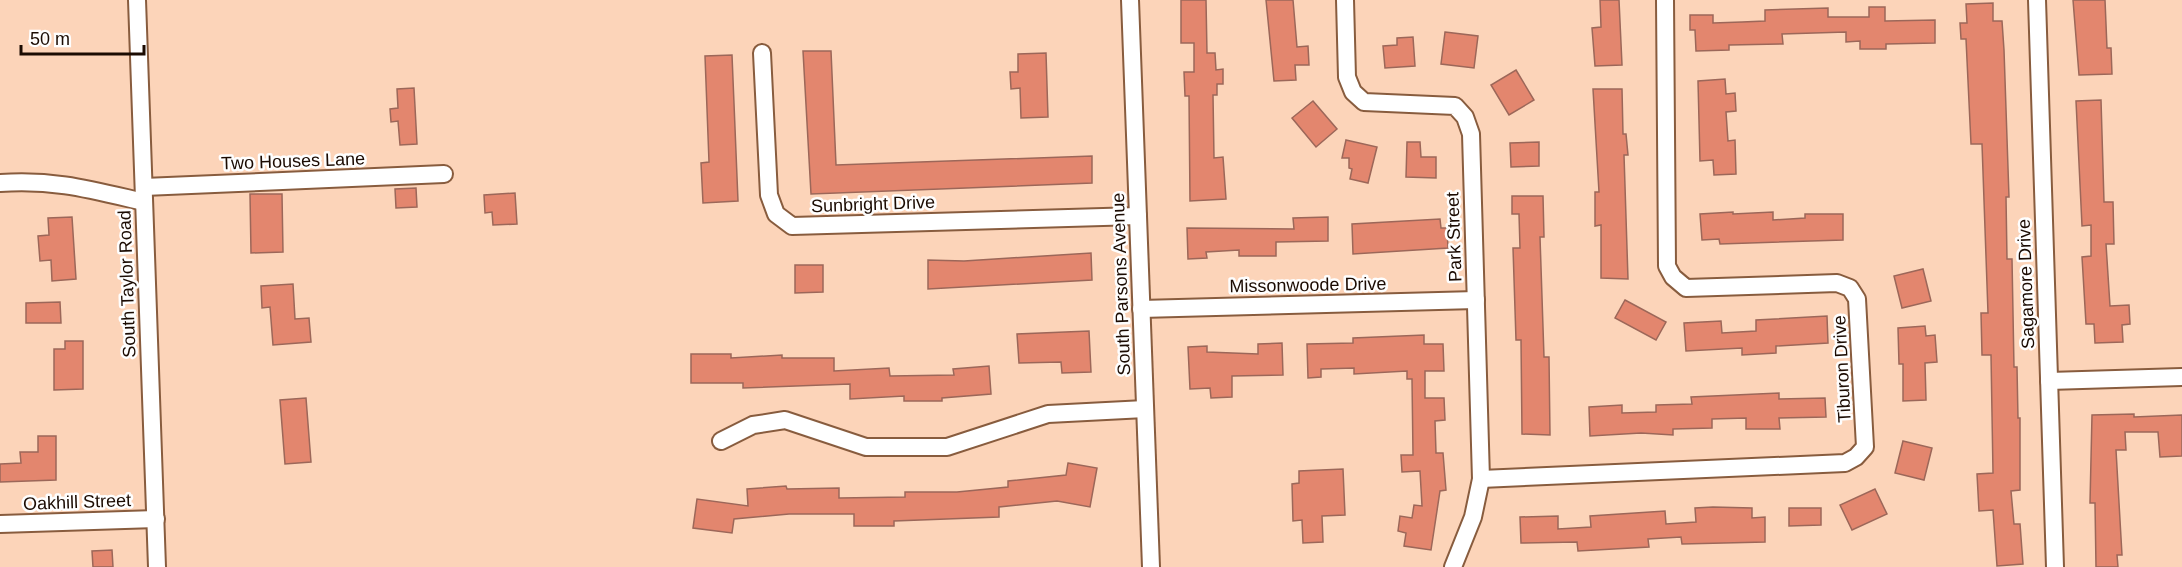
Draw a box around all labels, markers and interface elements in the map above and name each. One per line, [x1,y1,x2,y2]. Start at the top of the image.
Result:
scale bar [21,18,144,56]
text: 50 m [30,29,70,49]
street label: Two Houses Lane [221,148,365,174]
street label: Sunbright Drive [811,192,935,216]
street label: South Parsons Avenue [1108,192,1134,376]
street label: Park Street [1442,192,1466,282]
street label: South Taylor Road [114,210,140,358]
street label: Sagamore Drive [2014,219,2038,349]
street label: Missonwoode Drive [1229,274,1387,296]
street label: Tiburon Drive [1829,315,1855,423]
street label: Oakhill Street [23,490,131,514]

